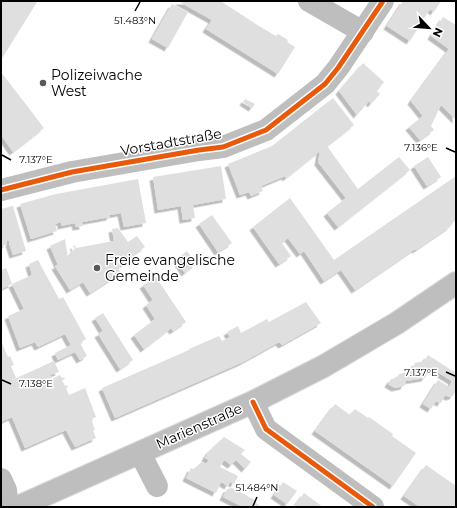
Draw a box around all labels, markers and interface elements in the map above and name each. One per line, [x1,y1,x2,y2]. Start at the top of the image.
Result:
north arrow [409,8,449,48]
text: 51.483°N [114,14,156,27]
text: N [430,25,446,39]
place label: Polizeiwache West [51,66,142,100]
marker: Polizeiwache West [38,78,48,88]
street label: Vorstadtstraße [119,124,223,160]
text: 7.136°E [404,141,438,154]
text: 7.137°E [19,153,53,166]
place label: Freie evangelische Gemeinde [105,251,235,285]
marker: Freie evangelische Gemeinde [92,263,102,273]
text: 7.137°E [404,366,438,379]
text: 7.138°E [19,377,53,390]
street label: Marienstraße [153,399,245,453]
text: 51.484°N [236,481,278,494]

